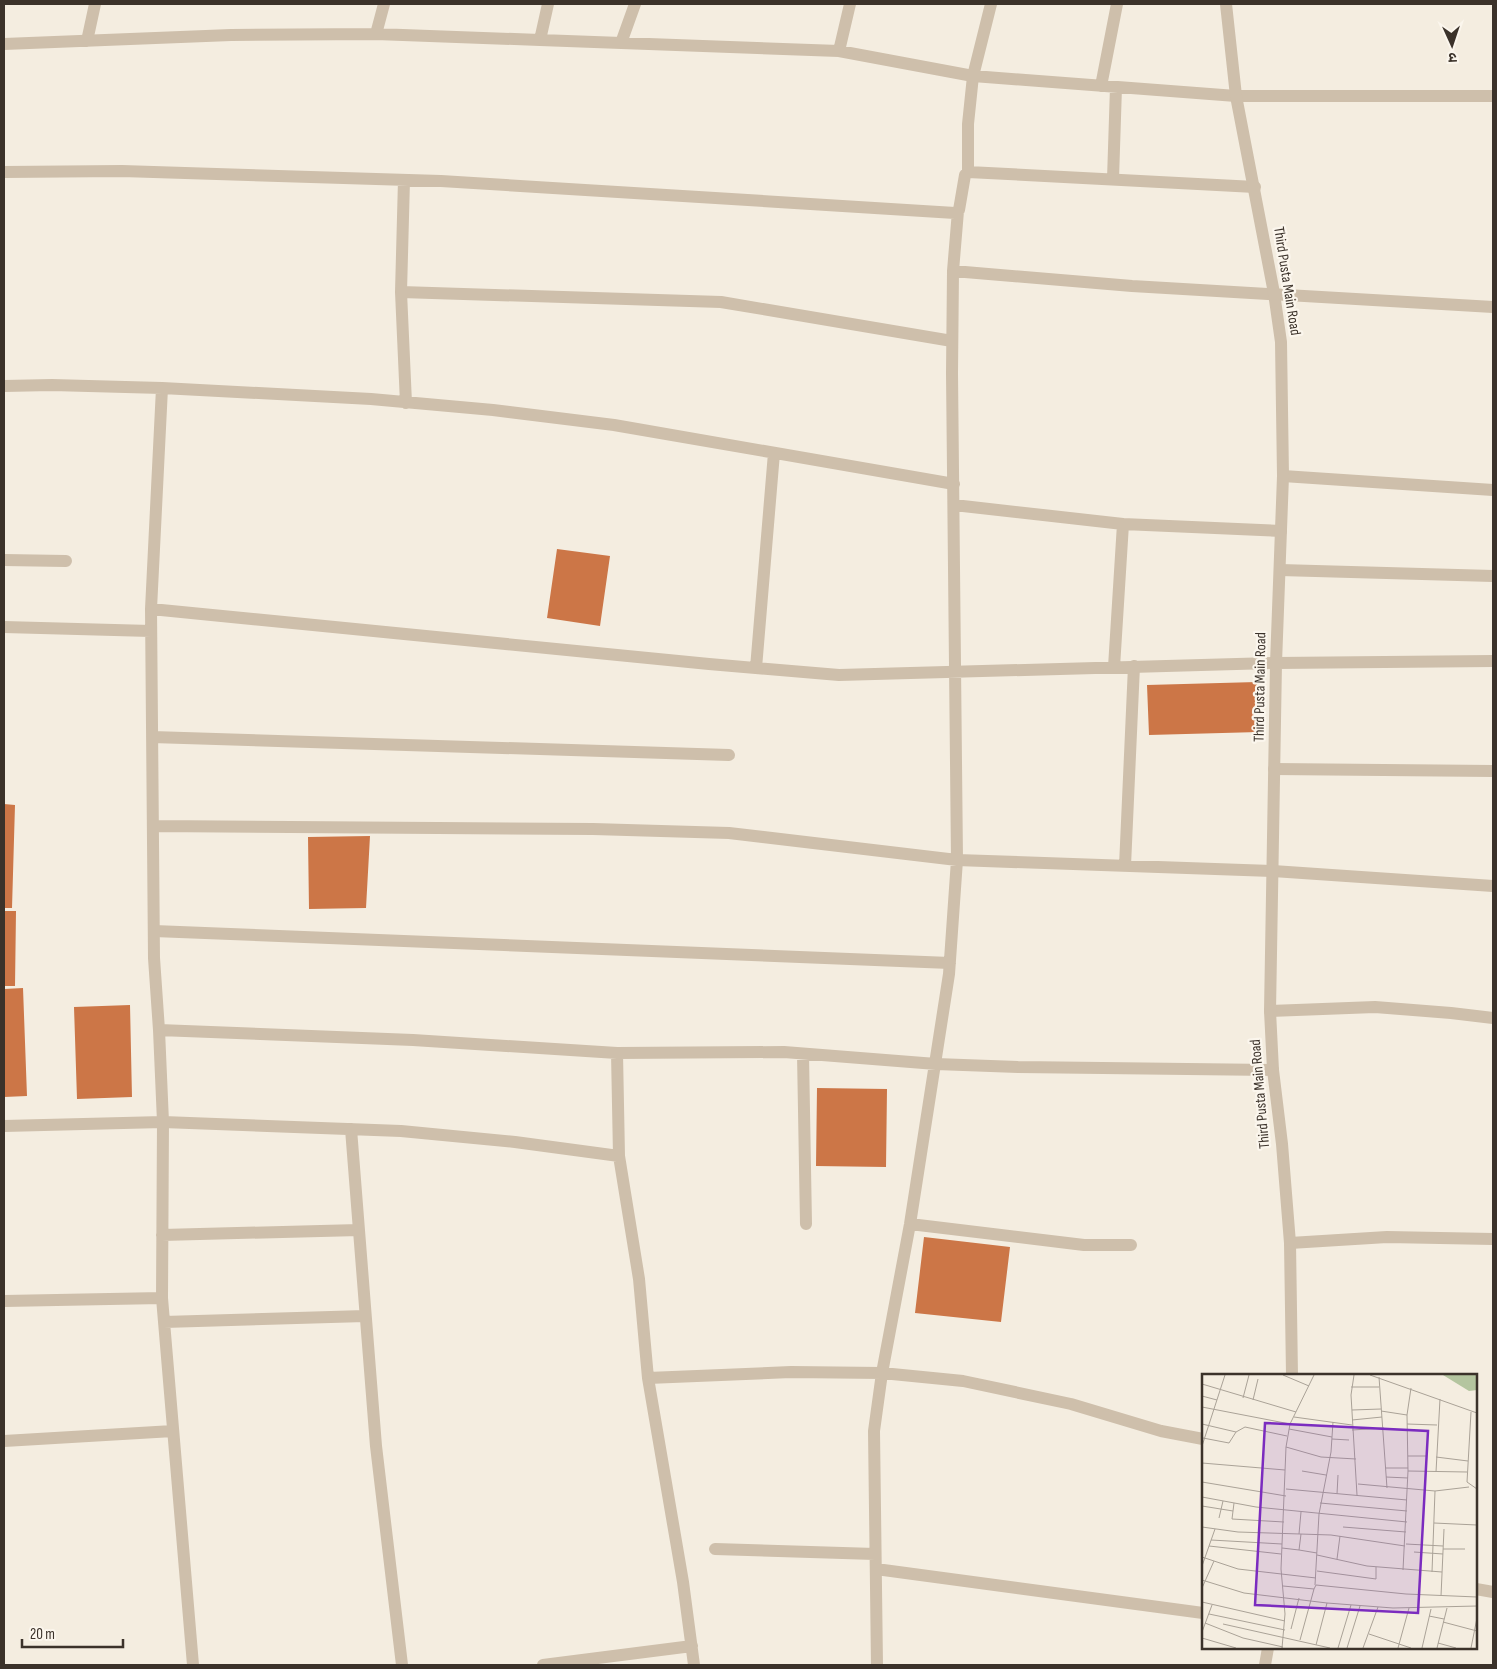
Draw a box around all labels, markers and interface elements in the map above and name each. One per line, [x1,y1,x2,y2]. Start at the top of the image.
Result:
north arrow [1427,20,1477,70]
text: उ [1447,49,1457,66]
street label: Third Pusta Main Road [1269,225,1305,337]
street label: Third Pusta Main Road [1250,632,1270,742]
street label: Third Pusta Main Road [1246,1038,1274,1150]
inset map [1202,1374,1477,1649]
scale bar [22,1616,124,1648]
text: 20 m [30,1625,55,1644]

